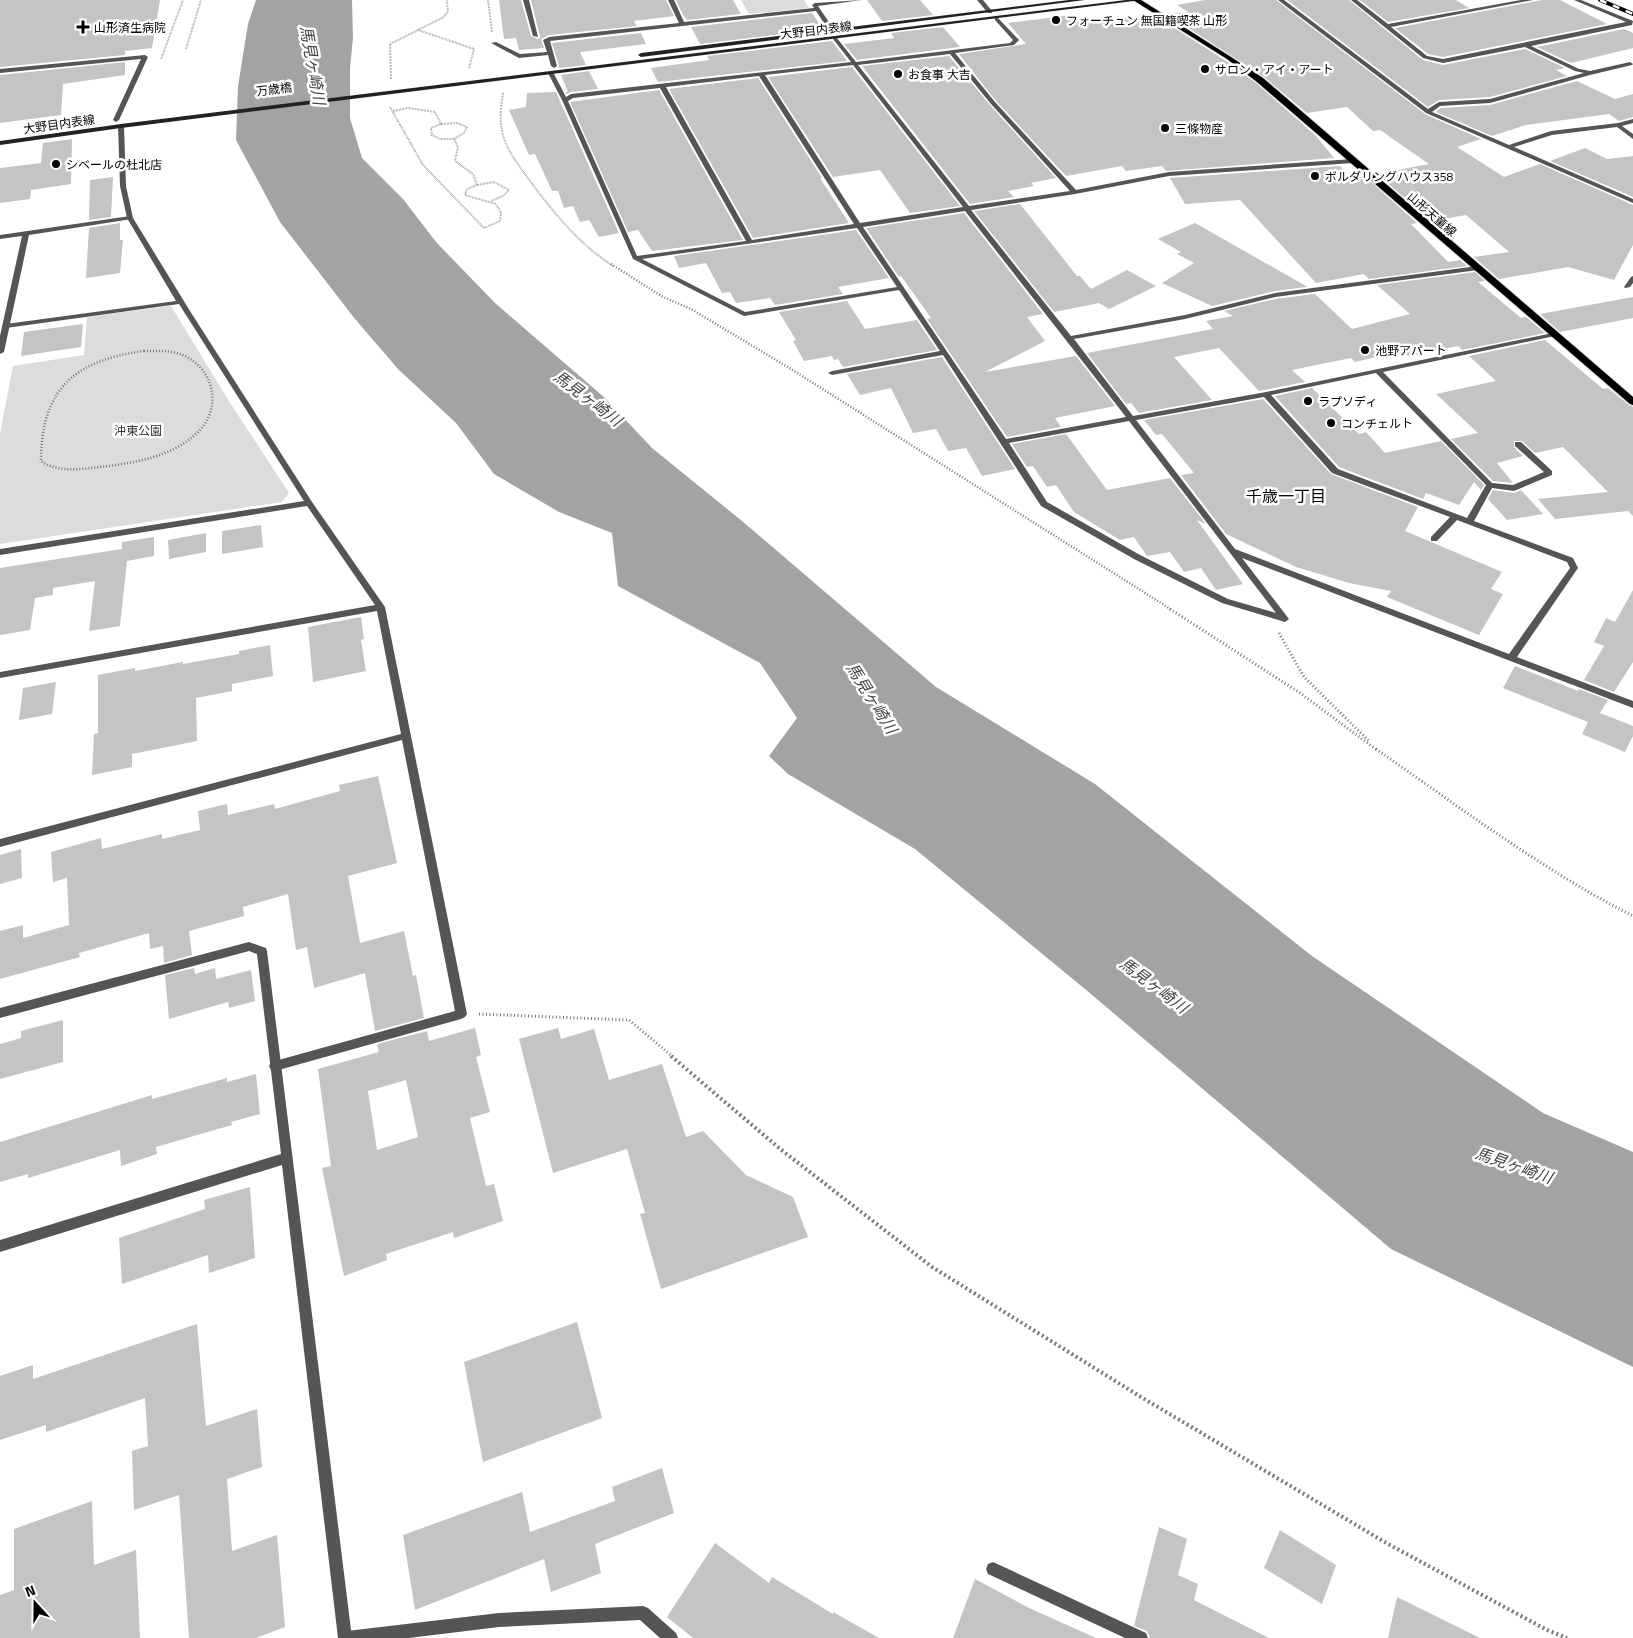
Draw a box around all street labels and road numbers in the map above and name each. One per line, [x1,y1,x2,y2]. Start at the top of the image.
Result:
street label: 大野目内表線 [779,16,853,44]
street label: 万歳橋 [255,77,293,101]
street label: 大野目内表線 [22,110,96,138]
street label: 山形天童線 [1403,187,1461,241]

